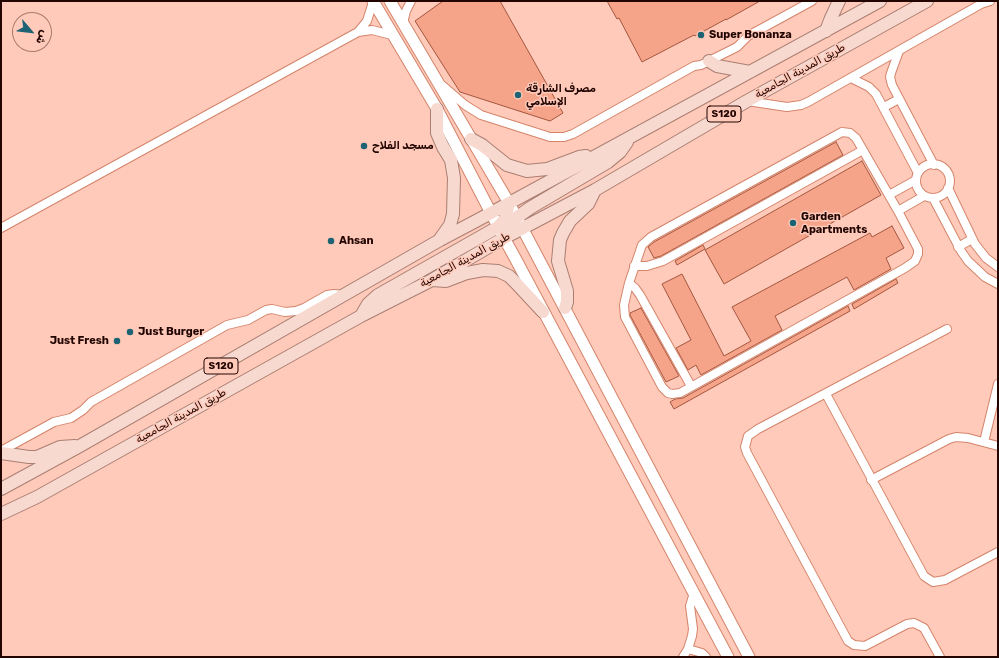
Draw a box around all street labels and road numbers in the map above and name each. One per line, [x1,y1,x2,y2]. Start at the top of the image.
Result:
street label: طريق المدينة الجامعية [753,41,847,101]
road number: S120 [707,106,741,122]
street label: طريق المدينة الجامعية [418,230,512,290]
road number: S120 [204,358,238,374]
street label: طريق المدينة الجامعية [134,386,228,446]

